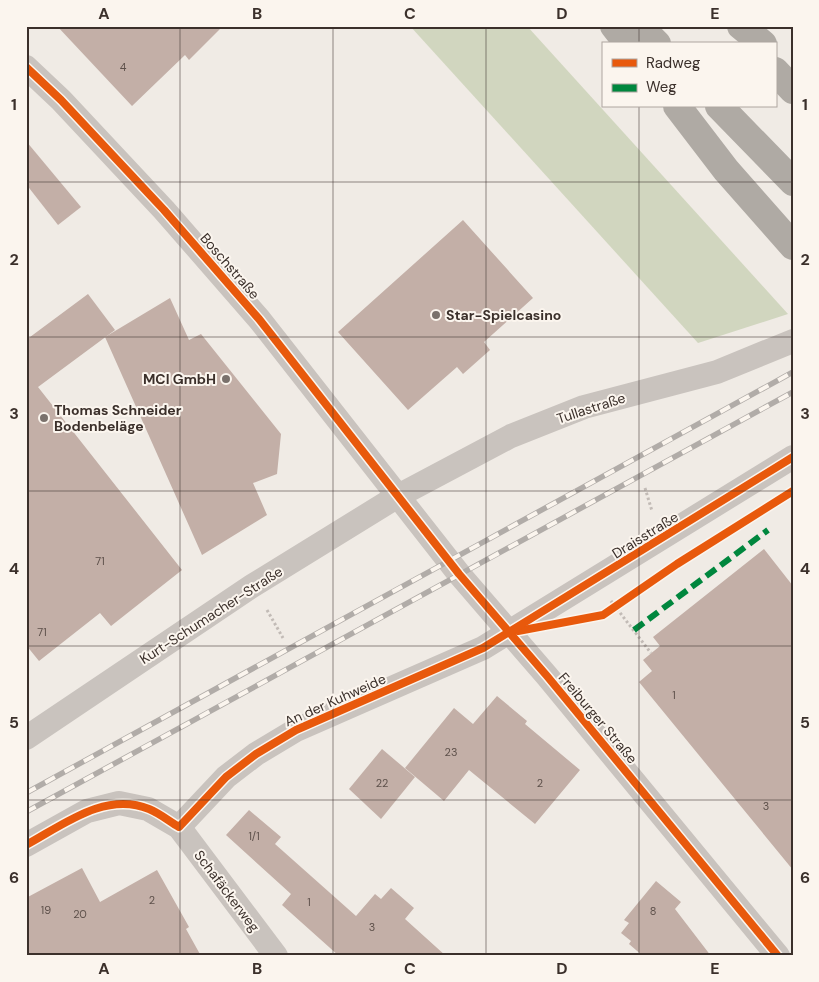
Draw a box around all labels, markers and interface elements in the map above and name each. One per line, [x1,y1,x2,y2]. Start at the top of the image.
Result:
text: A [98,3,110,24]
text: B [252,3,262,24]
text: C [404,3,416,24]
text: D [556,3,568,24]
text: E [710,3,720,24]
legend [602,42,776,108]
text: Radweg [646,53,700,73]
house number: 4 [120,60,127,74]
text: Weg [646,77,677,97]
text: 1 [11,94,17,115]
text: 1 [802,94,808,115]
street label: Boschstraße [196,229,264,303]
text: 2 [9,249,19,270]
text: 2 [800,249,810,270]
place label: Star-Spielcasino [446,306,561,324]
marker: Star-Spielcasino [430,309,442,321]
place label: MCI GmbH [143,370,216,388]
marker: MCI GmbH [220,373,232,385]
street label: Tullastraße [554,388,628,428]
place label: Thomas Schneider Bodenbeläge [54,401,182,435]
text: 3 [9,403,19,424]
text: 3 [800,403,810,424]
marker: Thomas Schneider Bodenbeläge [38,412,50,424]
street label: Draisstraße [608,508,682,562]
house number: 71 [95,554,105,568]
text: 4 [9,558,19,579]
text: 4 [800,558,810,579]
street label: Kurt-Schumacher-Straße [136,562,286,668]
house number: 71 [37,625,47,639]
street label: Freiburger Straße [555,669,641,767]
street label: An der Kuhweide [281,670,389,730]
house number: 1 [672,688,676,702]
text: 5 [9,712,19,733]
text: 5 [800,712,810,733]
house number: 23 [445,745,457,759]
house number: 22 [376,776,388,790]
house number: 2 [537,776,543,790]
house number: 3 [763,799,769,813]
house number: 1/1 [248,829,260,843]
street label: Schafäckerweg [190,847,264,936]
text: 6 [9,867,19,888]
text: 6 [800,867,810,888]
house number: 2 [149,893,155,907]
house number: 1 [307,895,311,909]
house number: 19 [41,903,51,917]
house number: 8 [650,904,656,918]
house number: 20 [73,907,87,921]
house number: 3 [369,920,375,934]
text: A [98,958,110,979]
text: B [252,958,262,979]
text: C [404,958,416,979]
text: D [556,958,568,979]
text: E [710,958,720,979]

